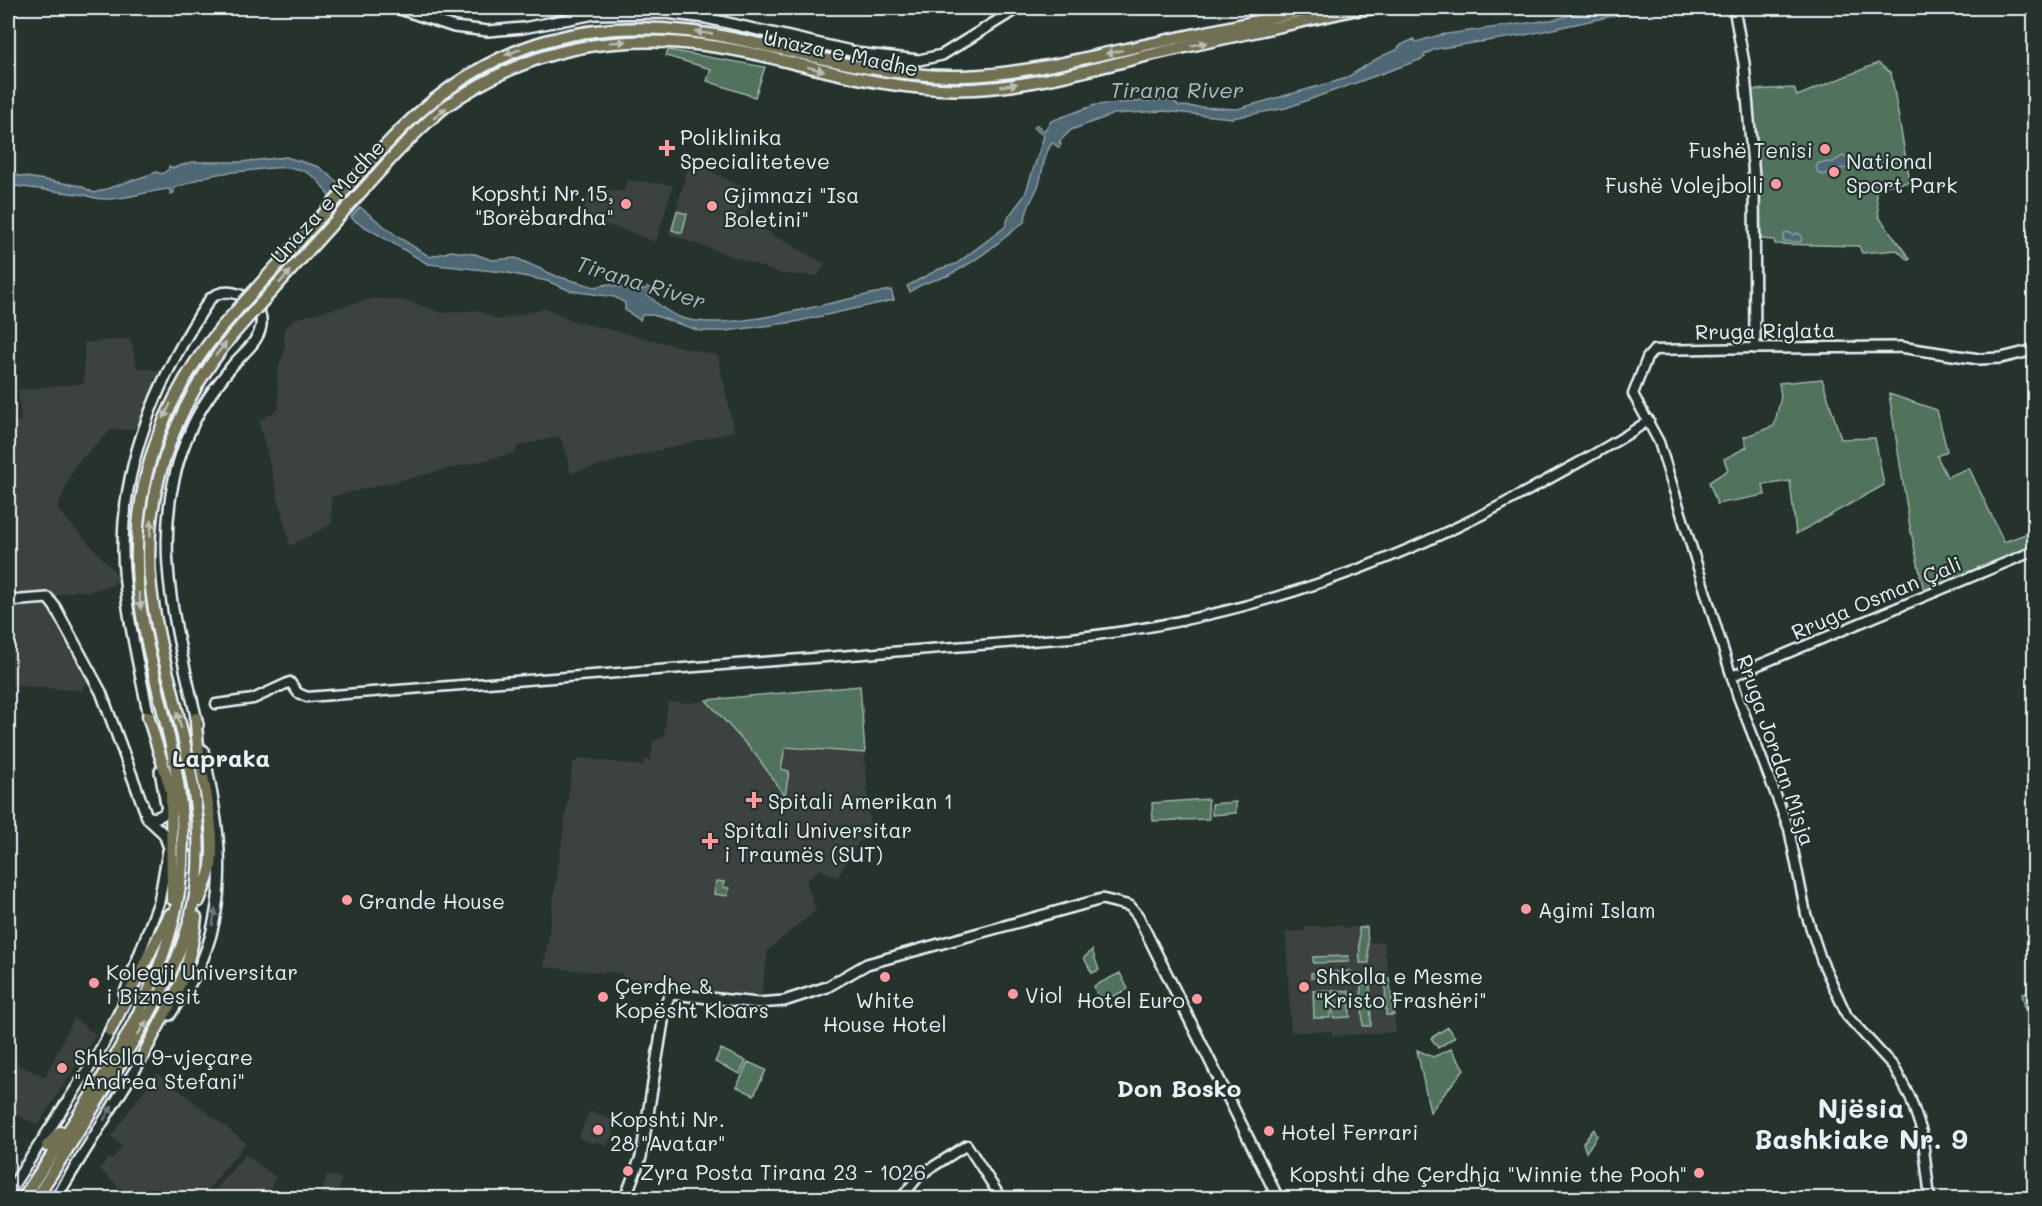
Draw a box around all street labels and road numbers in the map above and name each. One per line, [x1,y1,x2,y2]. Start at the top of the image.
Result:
street label: Unaza e Madhe [761,22,921,82]
street label: Unaza e Madhe [264,133,390,269]
street label: Rruga Riglata [1695,315,1835,345]
street label: Rruga Osman Çali [1787,549,1965,645]
street label: Rruga Jordan Misja [1732,651,1822,849]

